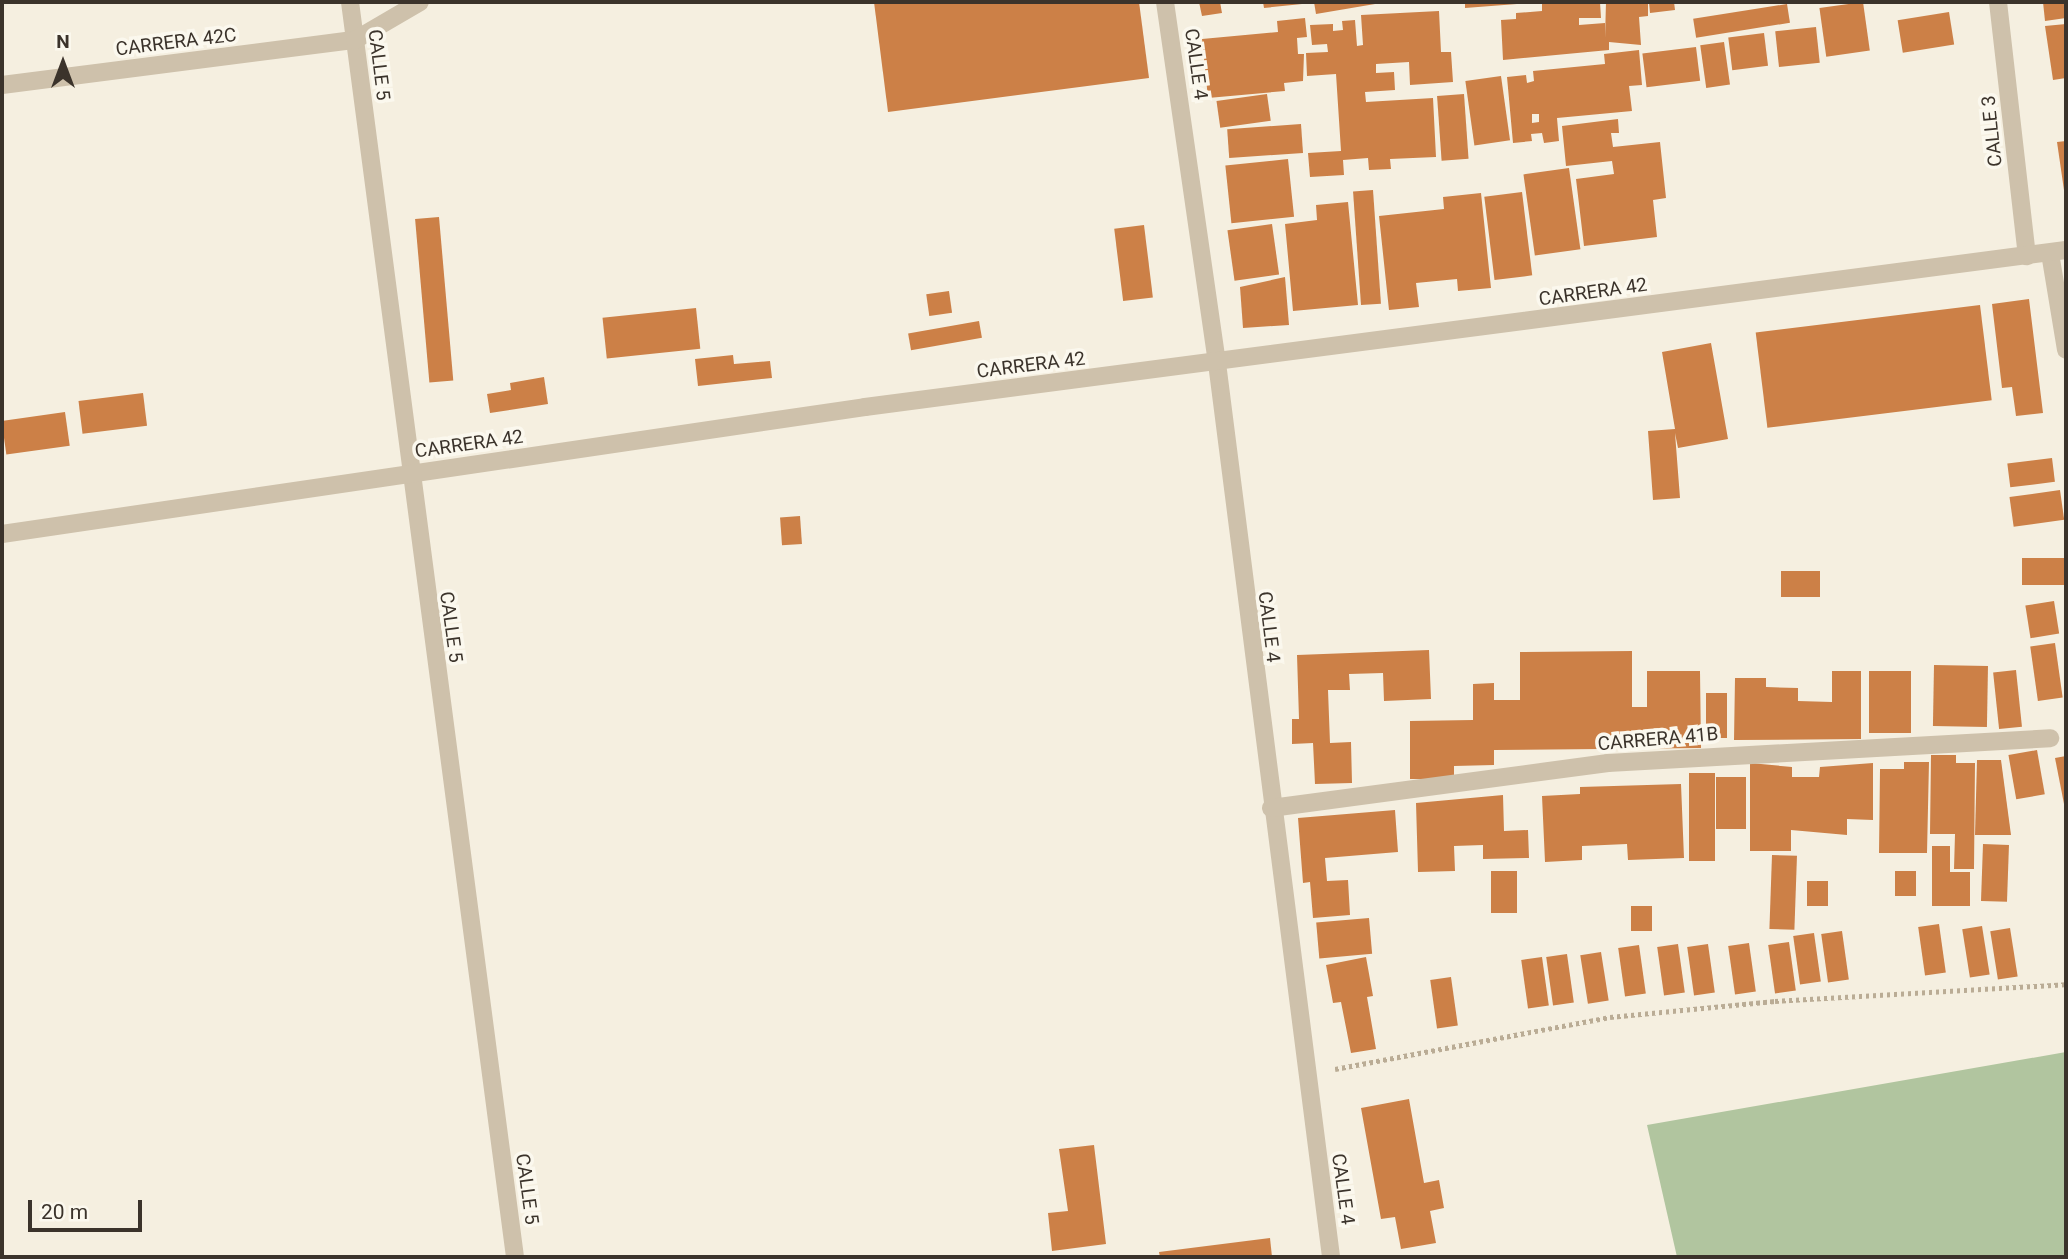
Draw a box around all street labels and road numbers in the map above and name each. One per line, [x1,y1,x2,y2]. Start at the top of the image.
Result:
street label: CARRERA 42C [114,23,238,61]
street label: CALLE 4 [1180,27,1212,101]
street label: CALLE 5 [363,28,395,102]
street label: CALLE 3 [1977,94,2007,168]
street label: CARRERA 42 [1537,273,1649,311]
street label: CARRERA 42 [975,347,1087,383]
street label: CARRERA 42 [413,425,525,463]
street label: CALLE 5 [435,590,467,664]
street label: CALLE 4 [1253,590,1285,664]
street label: CARRERA 41B [1597,722,1719,756]
street label: CALLE 5 [511,1152,543,1226]
street label: CALLE 4 [1327,1152,1359,1226]

